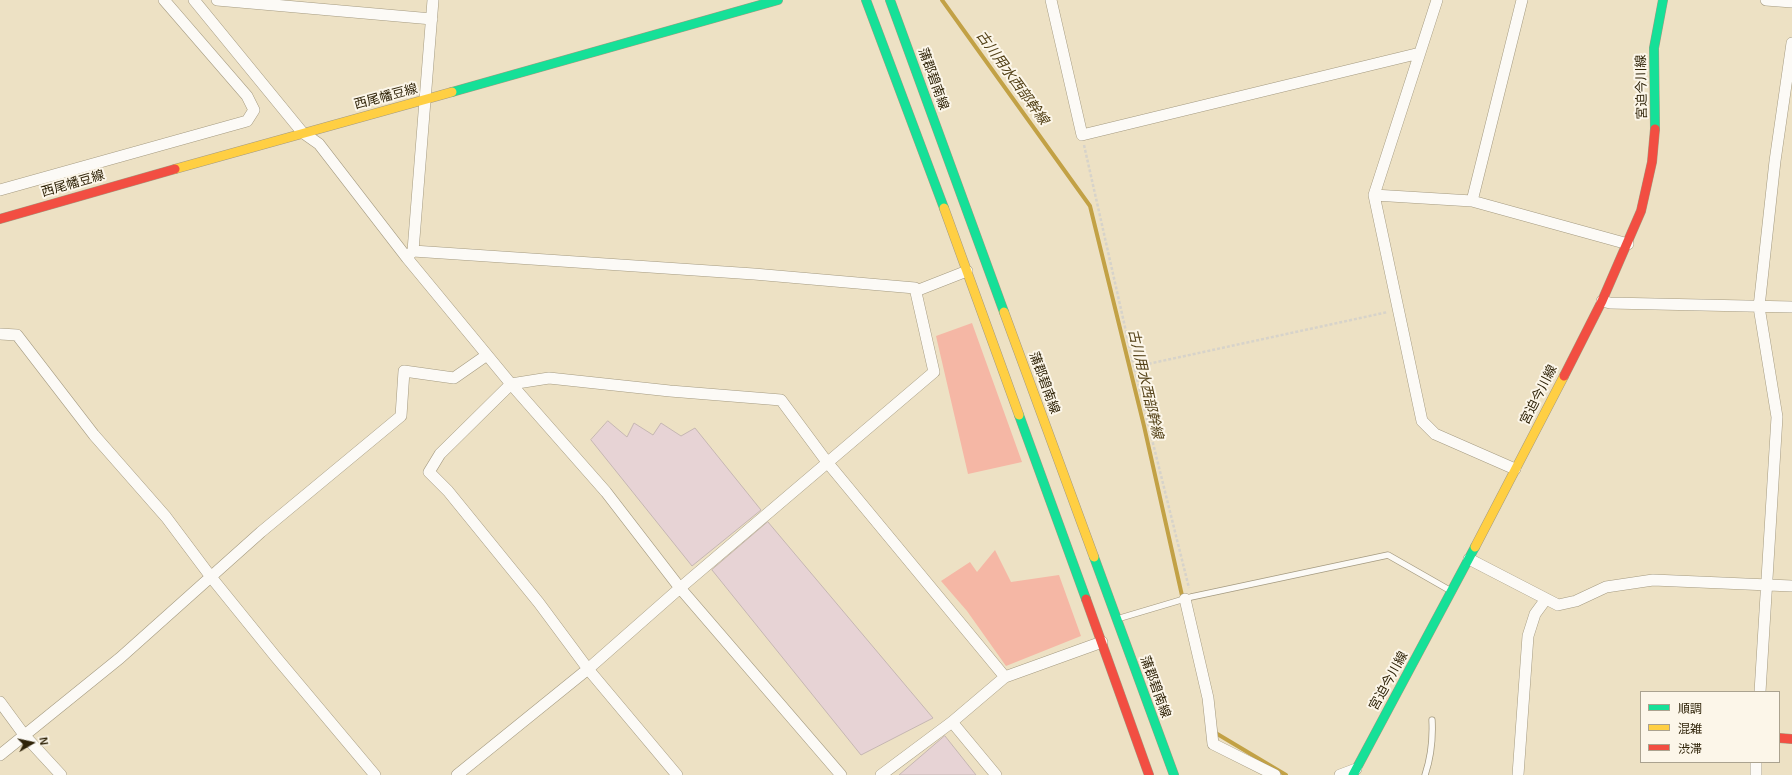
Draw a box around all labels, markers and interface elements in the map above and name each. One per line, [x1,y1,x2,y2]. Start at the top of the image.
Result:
water label: 古川用水西部幹線 [972,28,1052,128]
street label: 蒲郡碧南線 [915,46,951,112]
street label: 宮迫今川線 [1634,54,1650,120]
street label: 西尾幡豆線 [353,81,419,113]
street label: 西尾幡豆線 [40,168,106,200]
water label: 古川用水西部幹線 [1124,328,1166,440]
street label: 蒲郡碧南線 [1026,350,1062,416]
street label: 宮迫今川線 [1517,363,1561,427]
street label: 宮迫今川線 [1366,649,1412,713]
street label: 蒲郡碧南線 [1137,654,1173,720]
legend [1640,691,1780,763]
text: 順調 [1678,702,1702,716]
text: 混雑 [1678,722,1702,736]
north arrow [12,723,52,763]
text: N [37,736,50,746]
text: 渋滞 [1678,742,1702,756]

